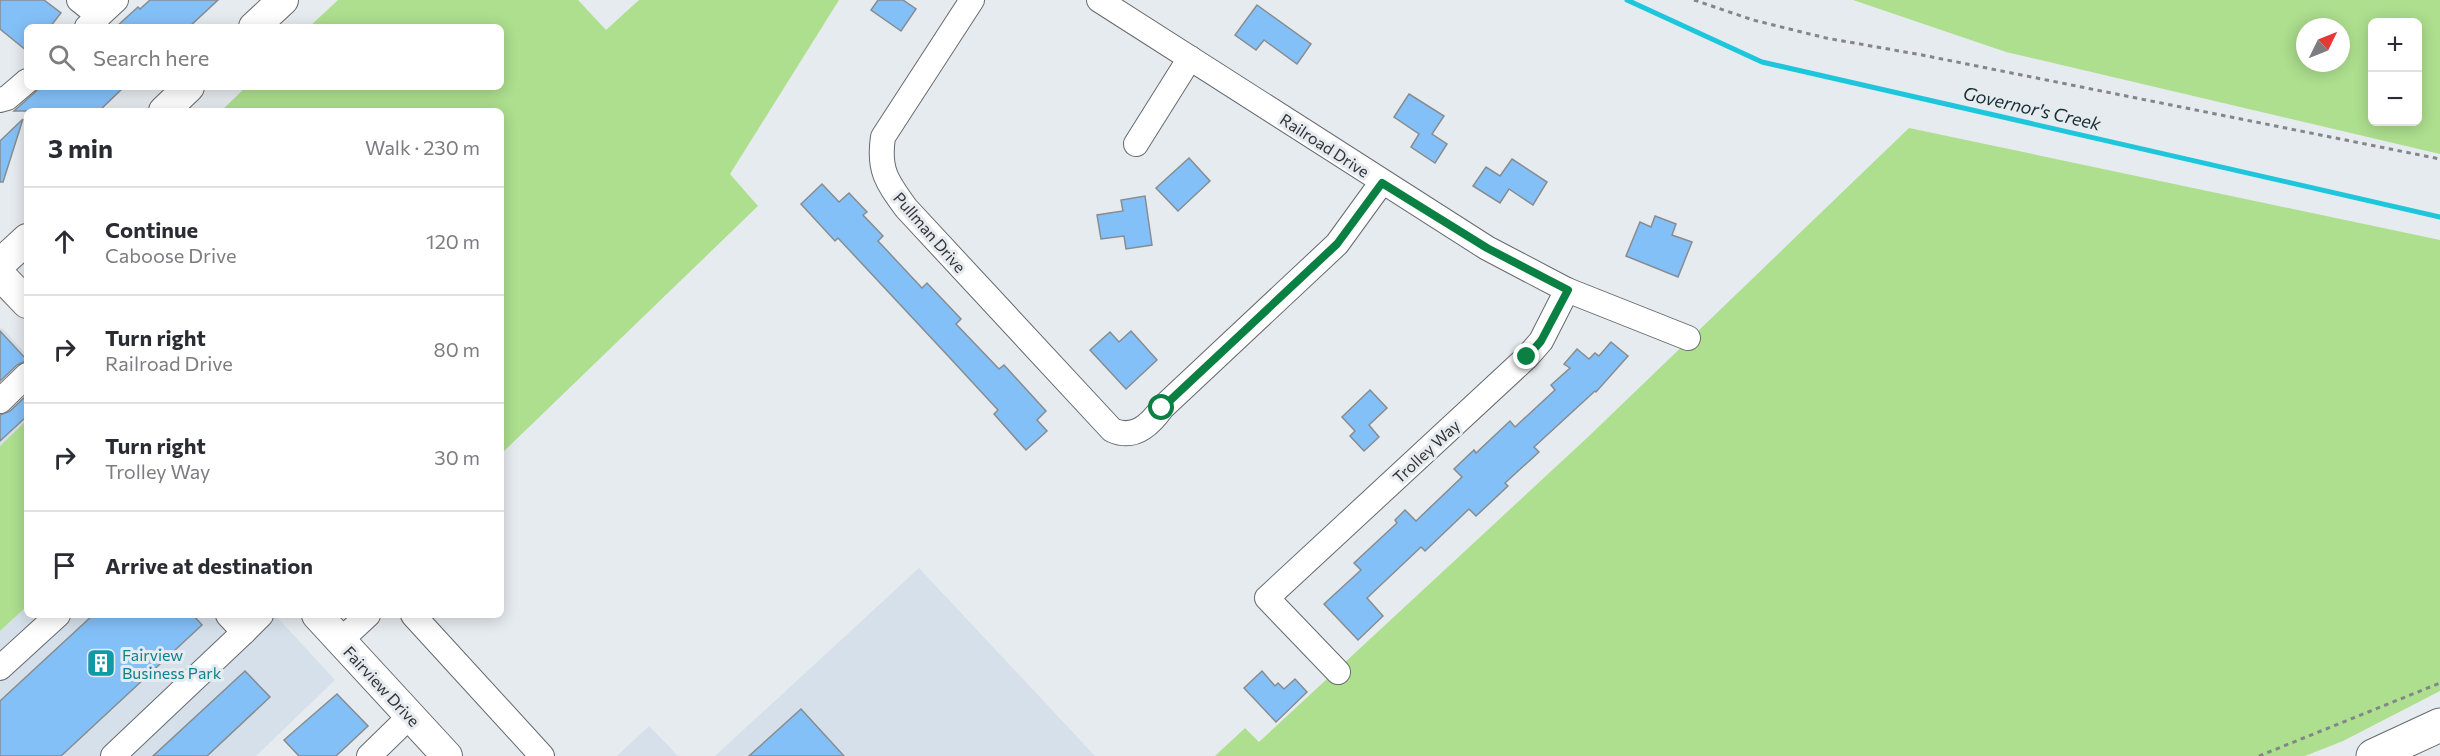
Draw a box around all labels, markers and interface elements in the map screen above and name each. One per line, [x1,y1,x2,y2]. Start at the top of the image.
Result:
north arrow [2296,18,2350,72]
map controls [2368,18,2422,126]
button: + [2368,18,2422,72]
search box [24,24,504,90]
icon: search [45,41,78,74]
text: Search here [93,44,209,71]
button: − [2368,72,2422,126]
water label: Governor's Creek [1961,81,2104,135]
street label: Railroad Drive [1277,109,1373,181]
text: 3 min [48,132,113,163]
text: Walk · 230 m [365,135,480,159]
street label: Pullman Drive [890,188,970,276]
text: Continue [105,216,198,243]
icon: ahead [48,225,81,258]
text: 120 m [426,229,480,253]
text: Caboose Drive [105,243,237,267]
text: Turn right [105,324,206,351]
icon: right [48,333,81,366]
text: 80 m [434,337,480,361]
route end [1513,343,1539,369]
text: Railroad Drive [105,351,233,375]
route start [1148,394,1174,420]
street label: Trolley Way [1389,415,1463,487]
text: Turn right [105,432,206,459]
icon: right [48,441,81,474]
text: 30 m [434,445,480,469]
text: Trolley Way [105,459,210,483]
icon: arrive [48,549,81,582]
text: Arrive at destination [105,552,313,579]
street label: Fairview Drive [340,642,424,730]
place label: Fairview Business Park [122,645,222,682]
building icon: Fairview Business Park [85,647,117,679]

